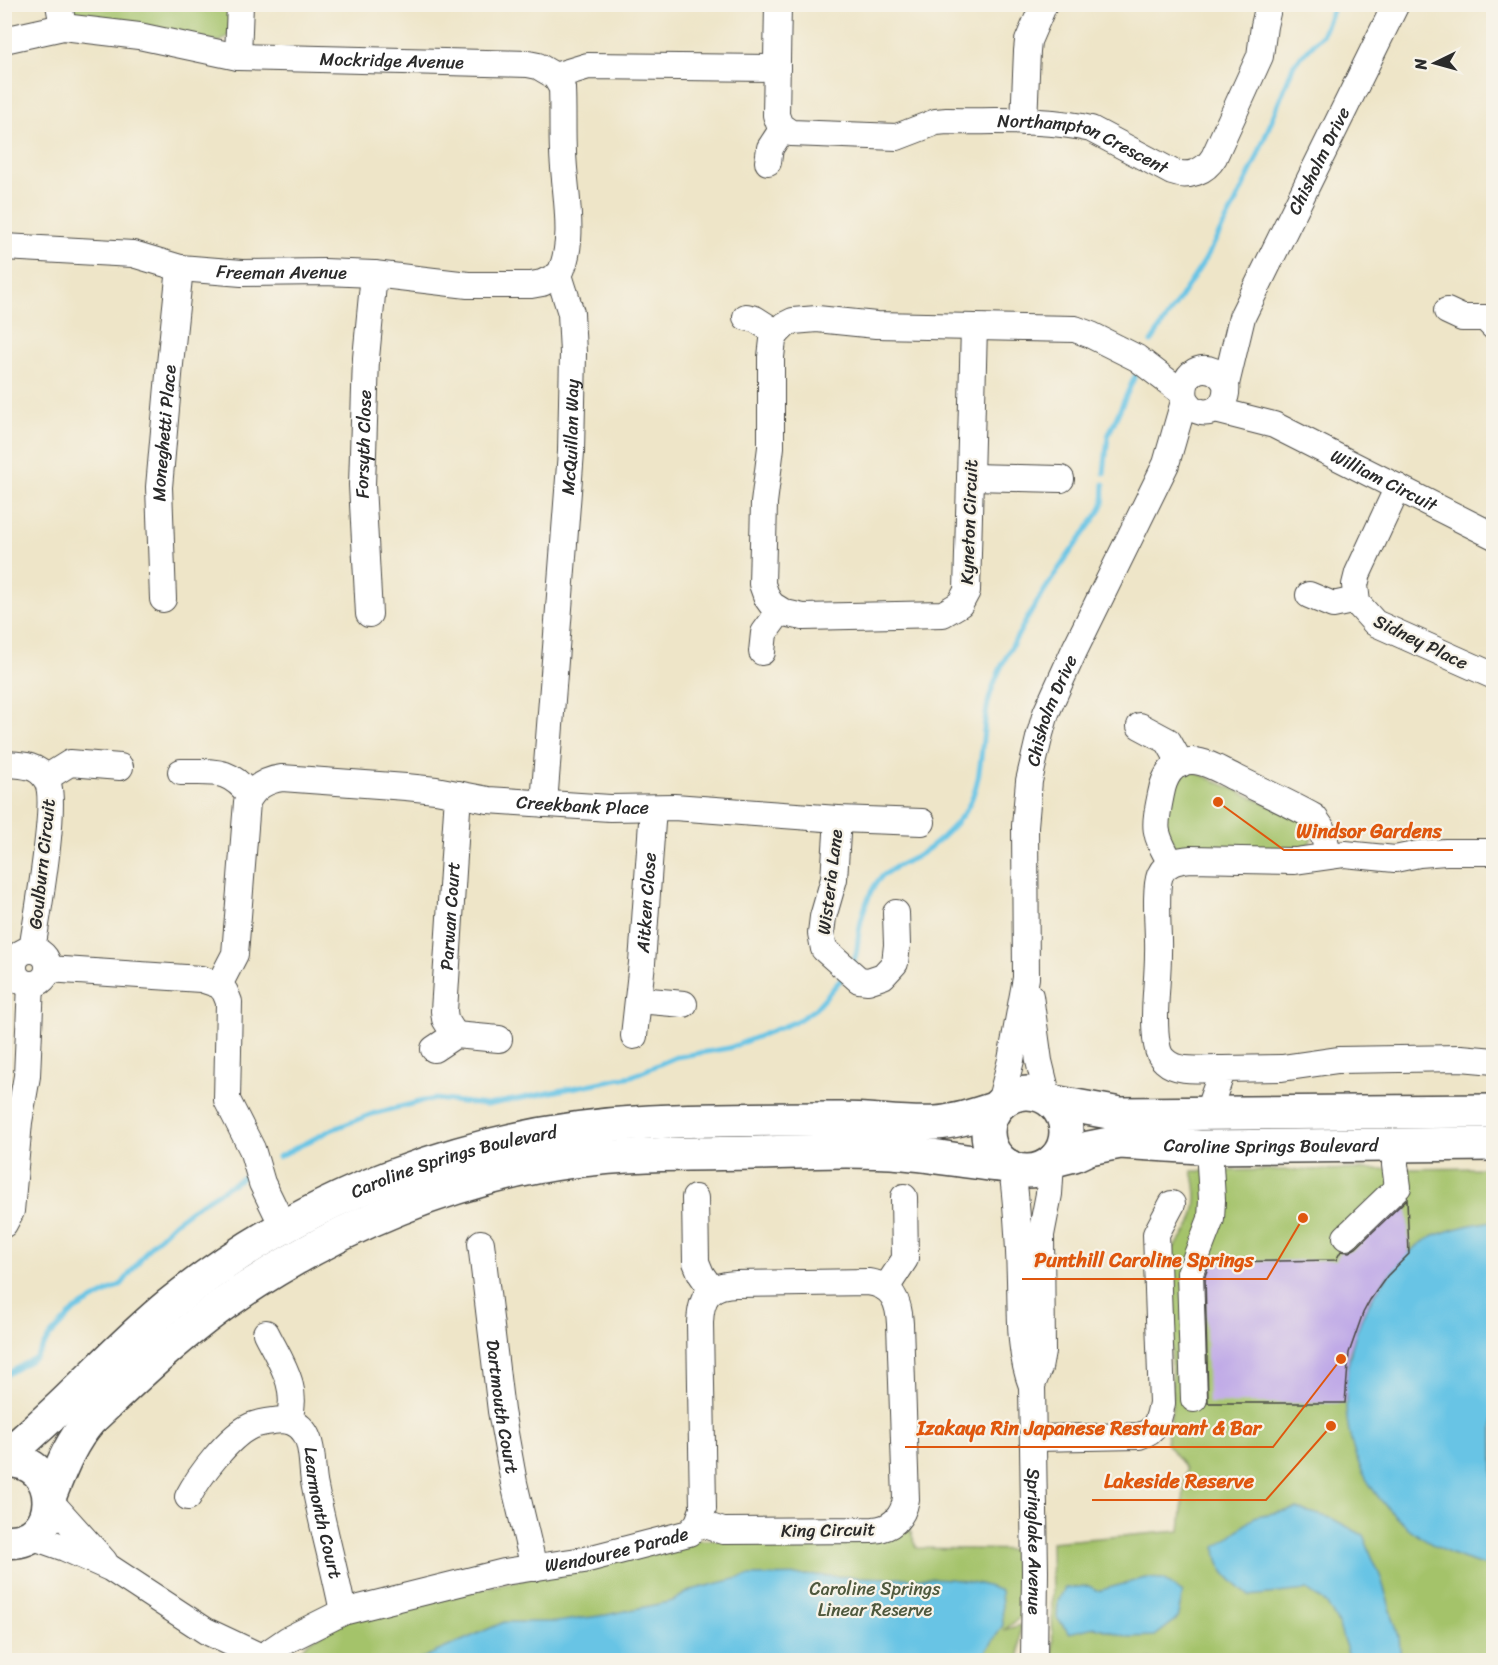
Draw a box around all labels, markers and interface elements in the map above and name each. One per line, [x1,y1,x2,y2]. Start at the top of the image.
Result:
north arrow [1405,33,1465,93]
street label: Mockridge Avenue [319,43,465,78]
text: N [1406,57,1436,72]
street label: Chisholm Drive [1279,101,1359,220]
street label: Northampton Crescent [997,105,1175,184]
street label: Freeman Avenue [215,255,348,289]
street label: Moneghetti Place [143,363,186,502]
street label: McQuillan Way [552,378,588,496]
street label: Forsyth Close [346,389,381,500]
street label: William Circuit [1325,440,1444,521]
street label: Kyneton Circuit [951,459,987,585]
street label: Sidney Place [1368,605,1474,679]
street label: Chisholm Drive [1017,650,1086,769]
street label: Creekbank Place [515,786,649,824]
street label: Goulburn Circuit [19,797,65,931]
callout: Windsor Gardens [1284,812,1453,850]
text: Windsor Gardens [1296,814,1443,849]
street label: Wisteria Lane [808,827,852,937]
street label: Aitken Close [627,851,666,955]
street label: Parwan Court [431,861,470,971]
street label: Caroline Springs Boulevard [345,1116,561,1208]
street label: Caroline Springs Boulevard [1163,1129,1380,1163]
callout: Punthill Caroline Springs [1022,1241,1267,1279]
text: Punthill Caroline Springs [1034,1243,1255,1278]
street label: Dartmouth Court [477,1338,528,1476]
callout: Izakaya Rin Japanese Restaurant & Bar [905,1409,1273,1447]
text: Izakaya Rin Japanese Restaurant & Bar [916,1411,1263,1446]
street label: Learmonth Court [295,1445,351,1582]
callout: Lakeside Reserve [1092,1462,1266,1500]
text: Lakeside Reserve [1104,1464,1255,1499]
street label: Springlake Avenue [1017,1468,1051,1615]
street label: King Circuit [781,1513,876,1547]
street label: Wendouree Parade [543,1518,692,1582]
park label: Caroline Springs Linear Reserve [810,1573,941,1626]

